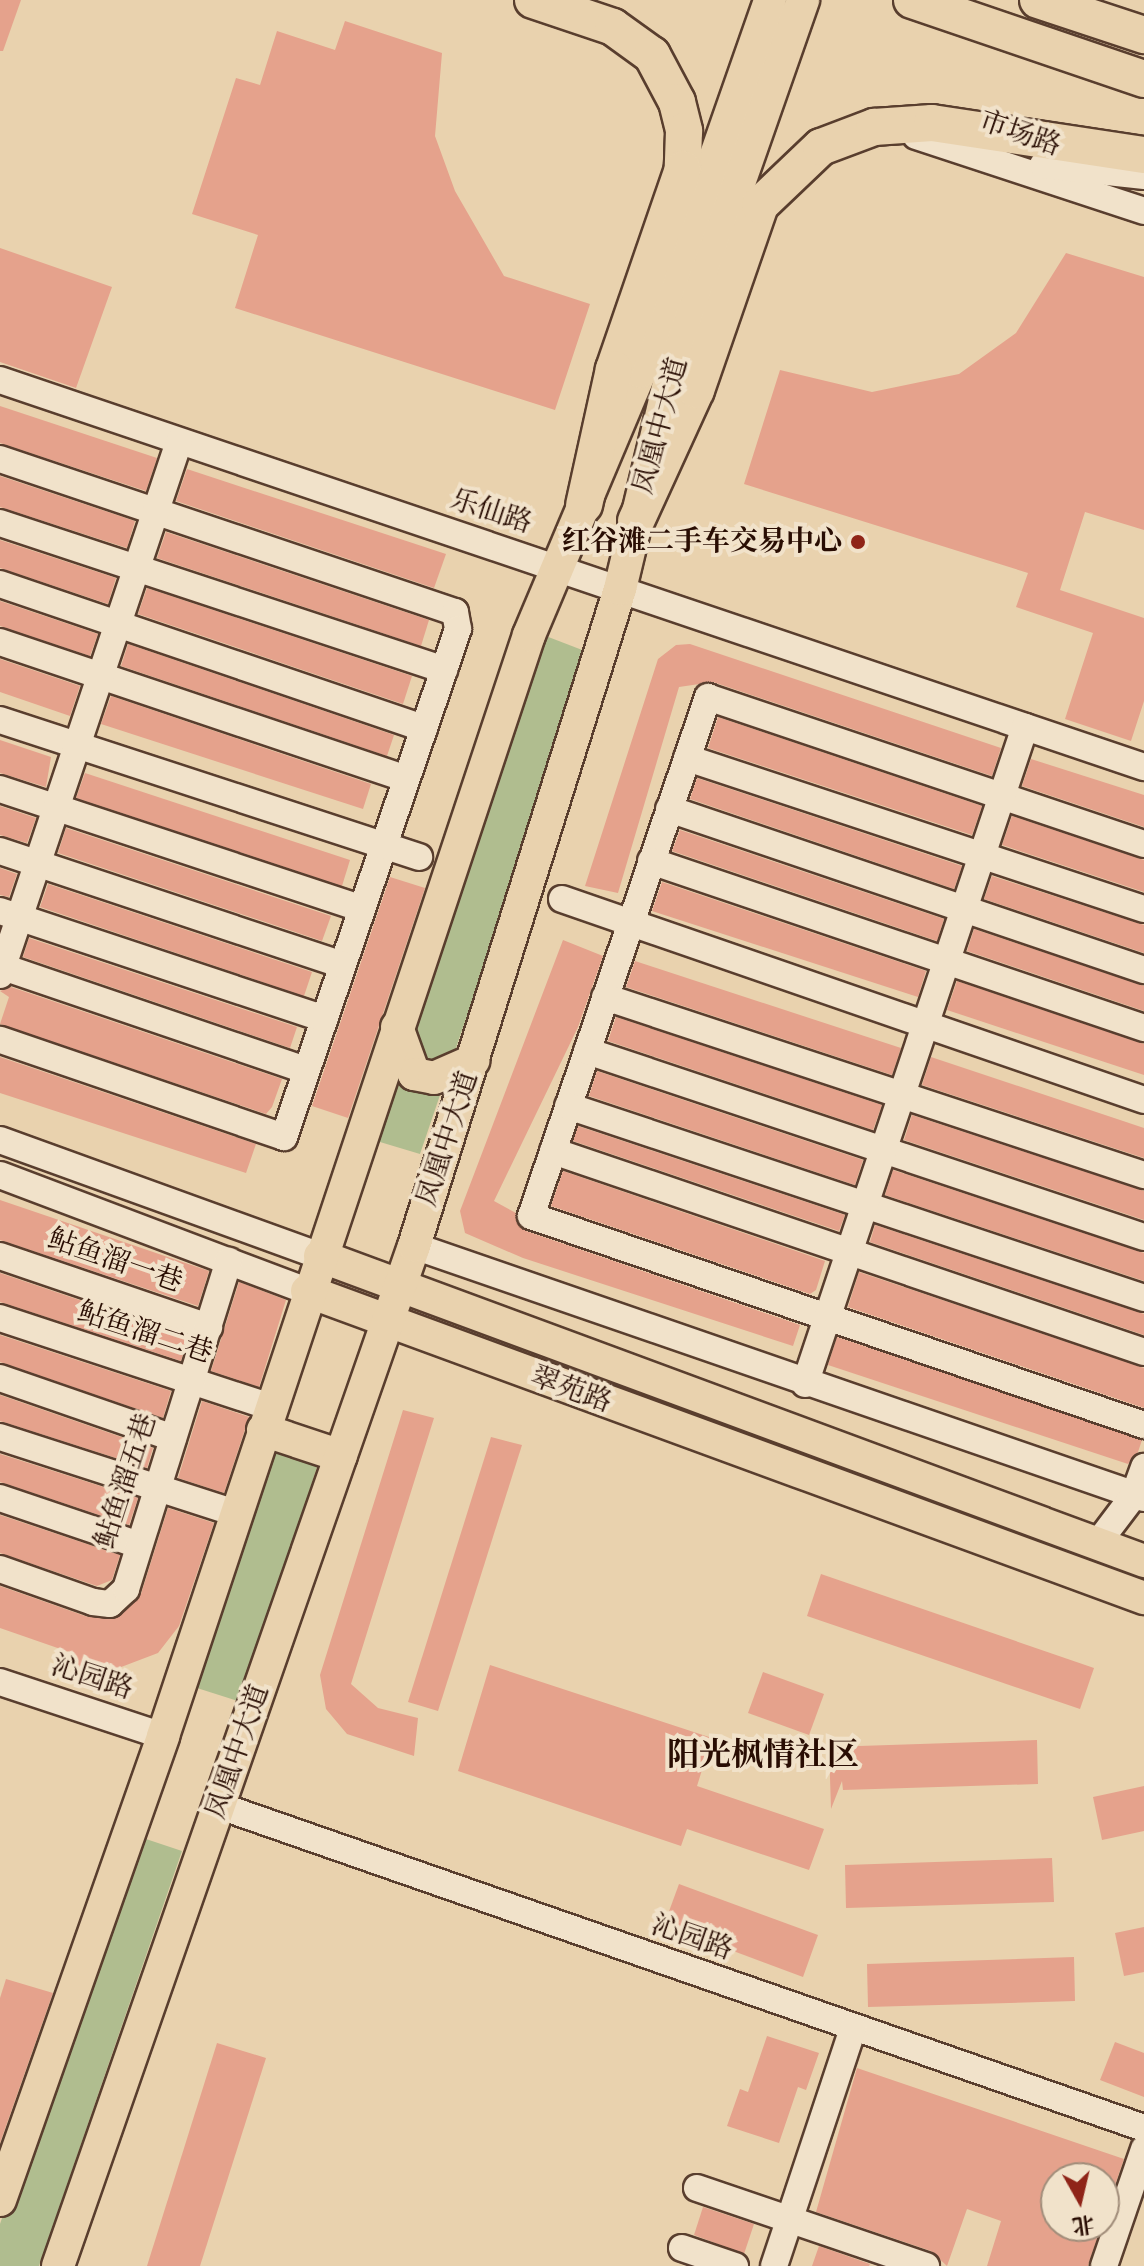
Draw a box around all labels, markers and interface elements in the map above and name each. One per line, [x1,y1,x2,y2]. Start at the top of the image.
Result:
street label: 市场路 [975,104,1065,164]
street label: 凤凰中大道 [627,354,695,498]
street label: 乐仙路 [446,483,536,541]
place label: 红谷滩二手车交易中心 [562,525,842,559]
marker: 红谷滩二手车交易中心 [849,533,867,551]
street label: 凤凰中大道 [410,1067,486,1211]
street label: 鲇鱼溜一巷 [43,1222,187,1300]
street label: 鲇鱼溜二巷 [73,1295,217,1371]
street label: 翠苑路 [526,1360,616,1420]
street label: 鲇鱼溜五巷 [88,1409,164,1553]
street label: 沁园路 [47,1649,137,1707]
street label: 凤凰中大道 [199,1680,277,1824]
district label: 阳光枫情社区 [667,1737,859,1775]
street label: 沁园路 [647,1908,737,1968]
north arrow [1040,2162,1120,2242]
text: 北 [1070,2209,1096,2239]

